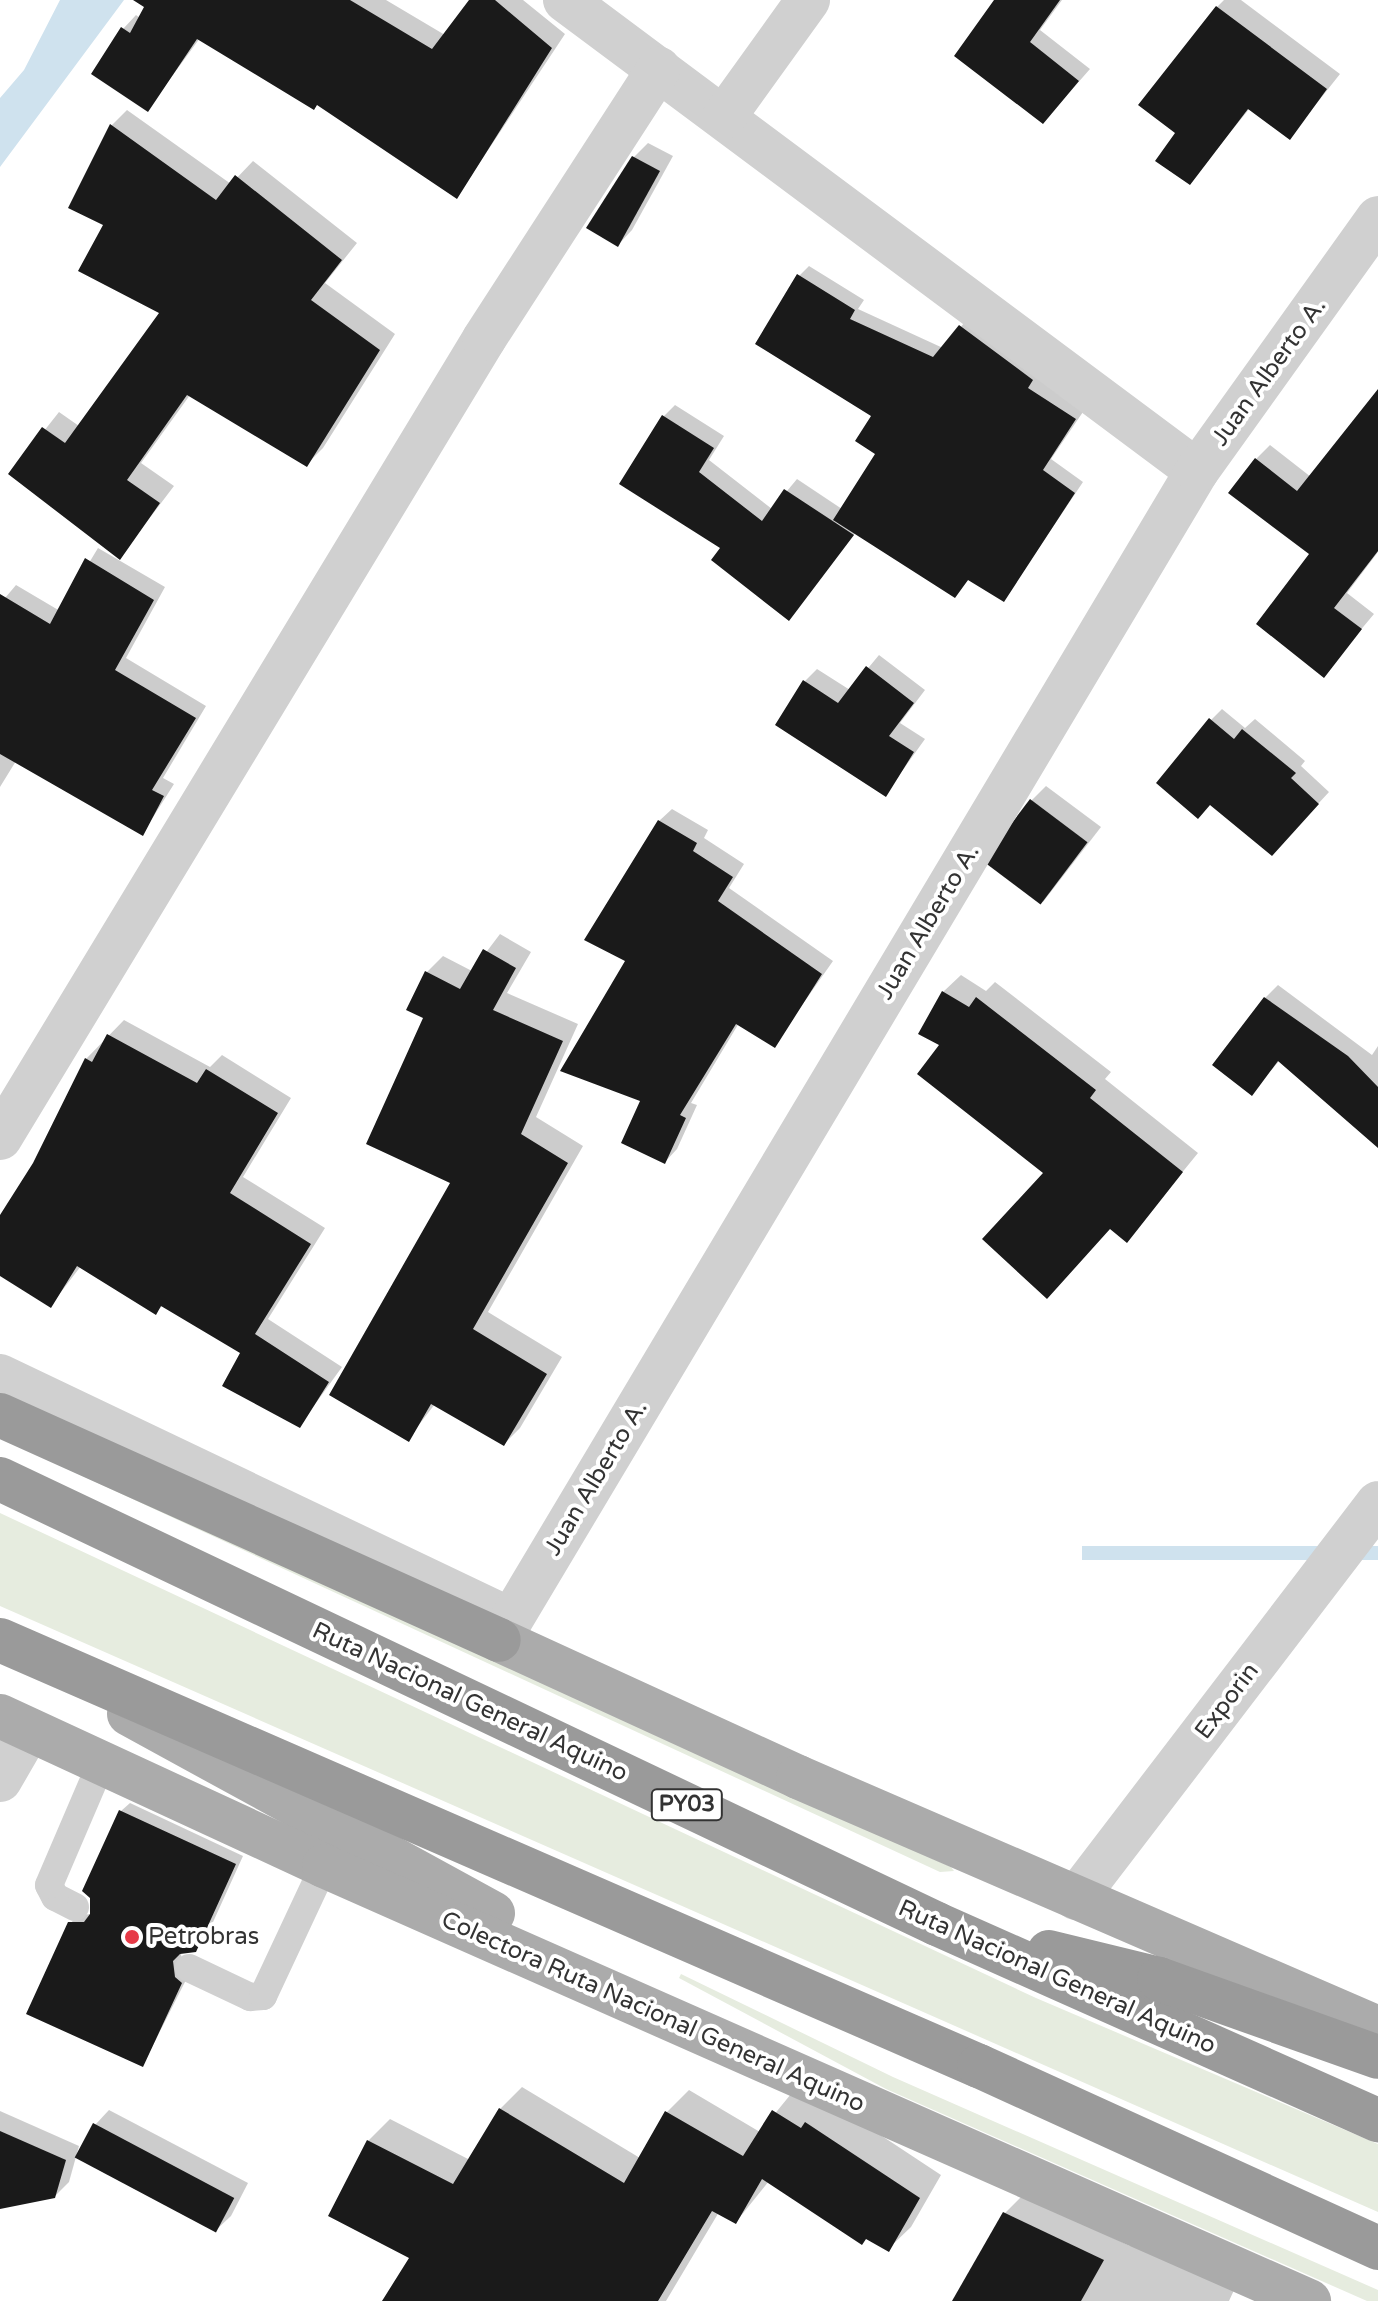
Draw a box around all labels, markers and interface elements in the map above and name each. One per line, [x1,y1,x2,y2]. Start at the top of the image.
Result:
street label: Juan Alberto A. [1206,292,1332,452]
street label: Juan Alberto A. [870,839,986,1005]
street label: Juan Alberto A. [538,1395,654,1561]
street label: Ruta Nacional General Aquino [308,1616,632,1788]
street label: Exporin [1189,1657,1265,1745]
road number: PY03 [649,1787,725,1823]
street label: Ruta Nacional General Aquino [894,1894,1220,2060]
street label: Colectora Ruta Nacional General Aquino [437,1905,869,2119]
place label: Petrobras [148,1923,259,1951]
marker: Petrobras [123,1928,141,1946]

